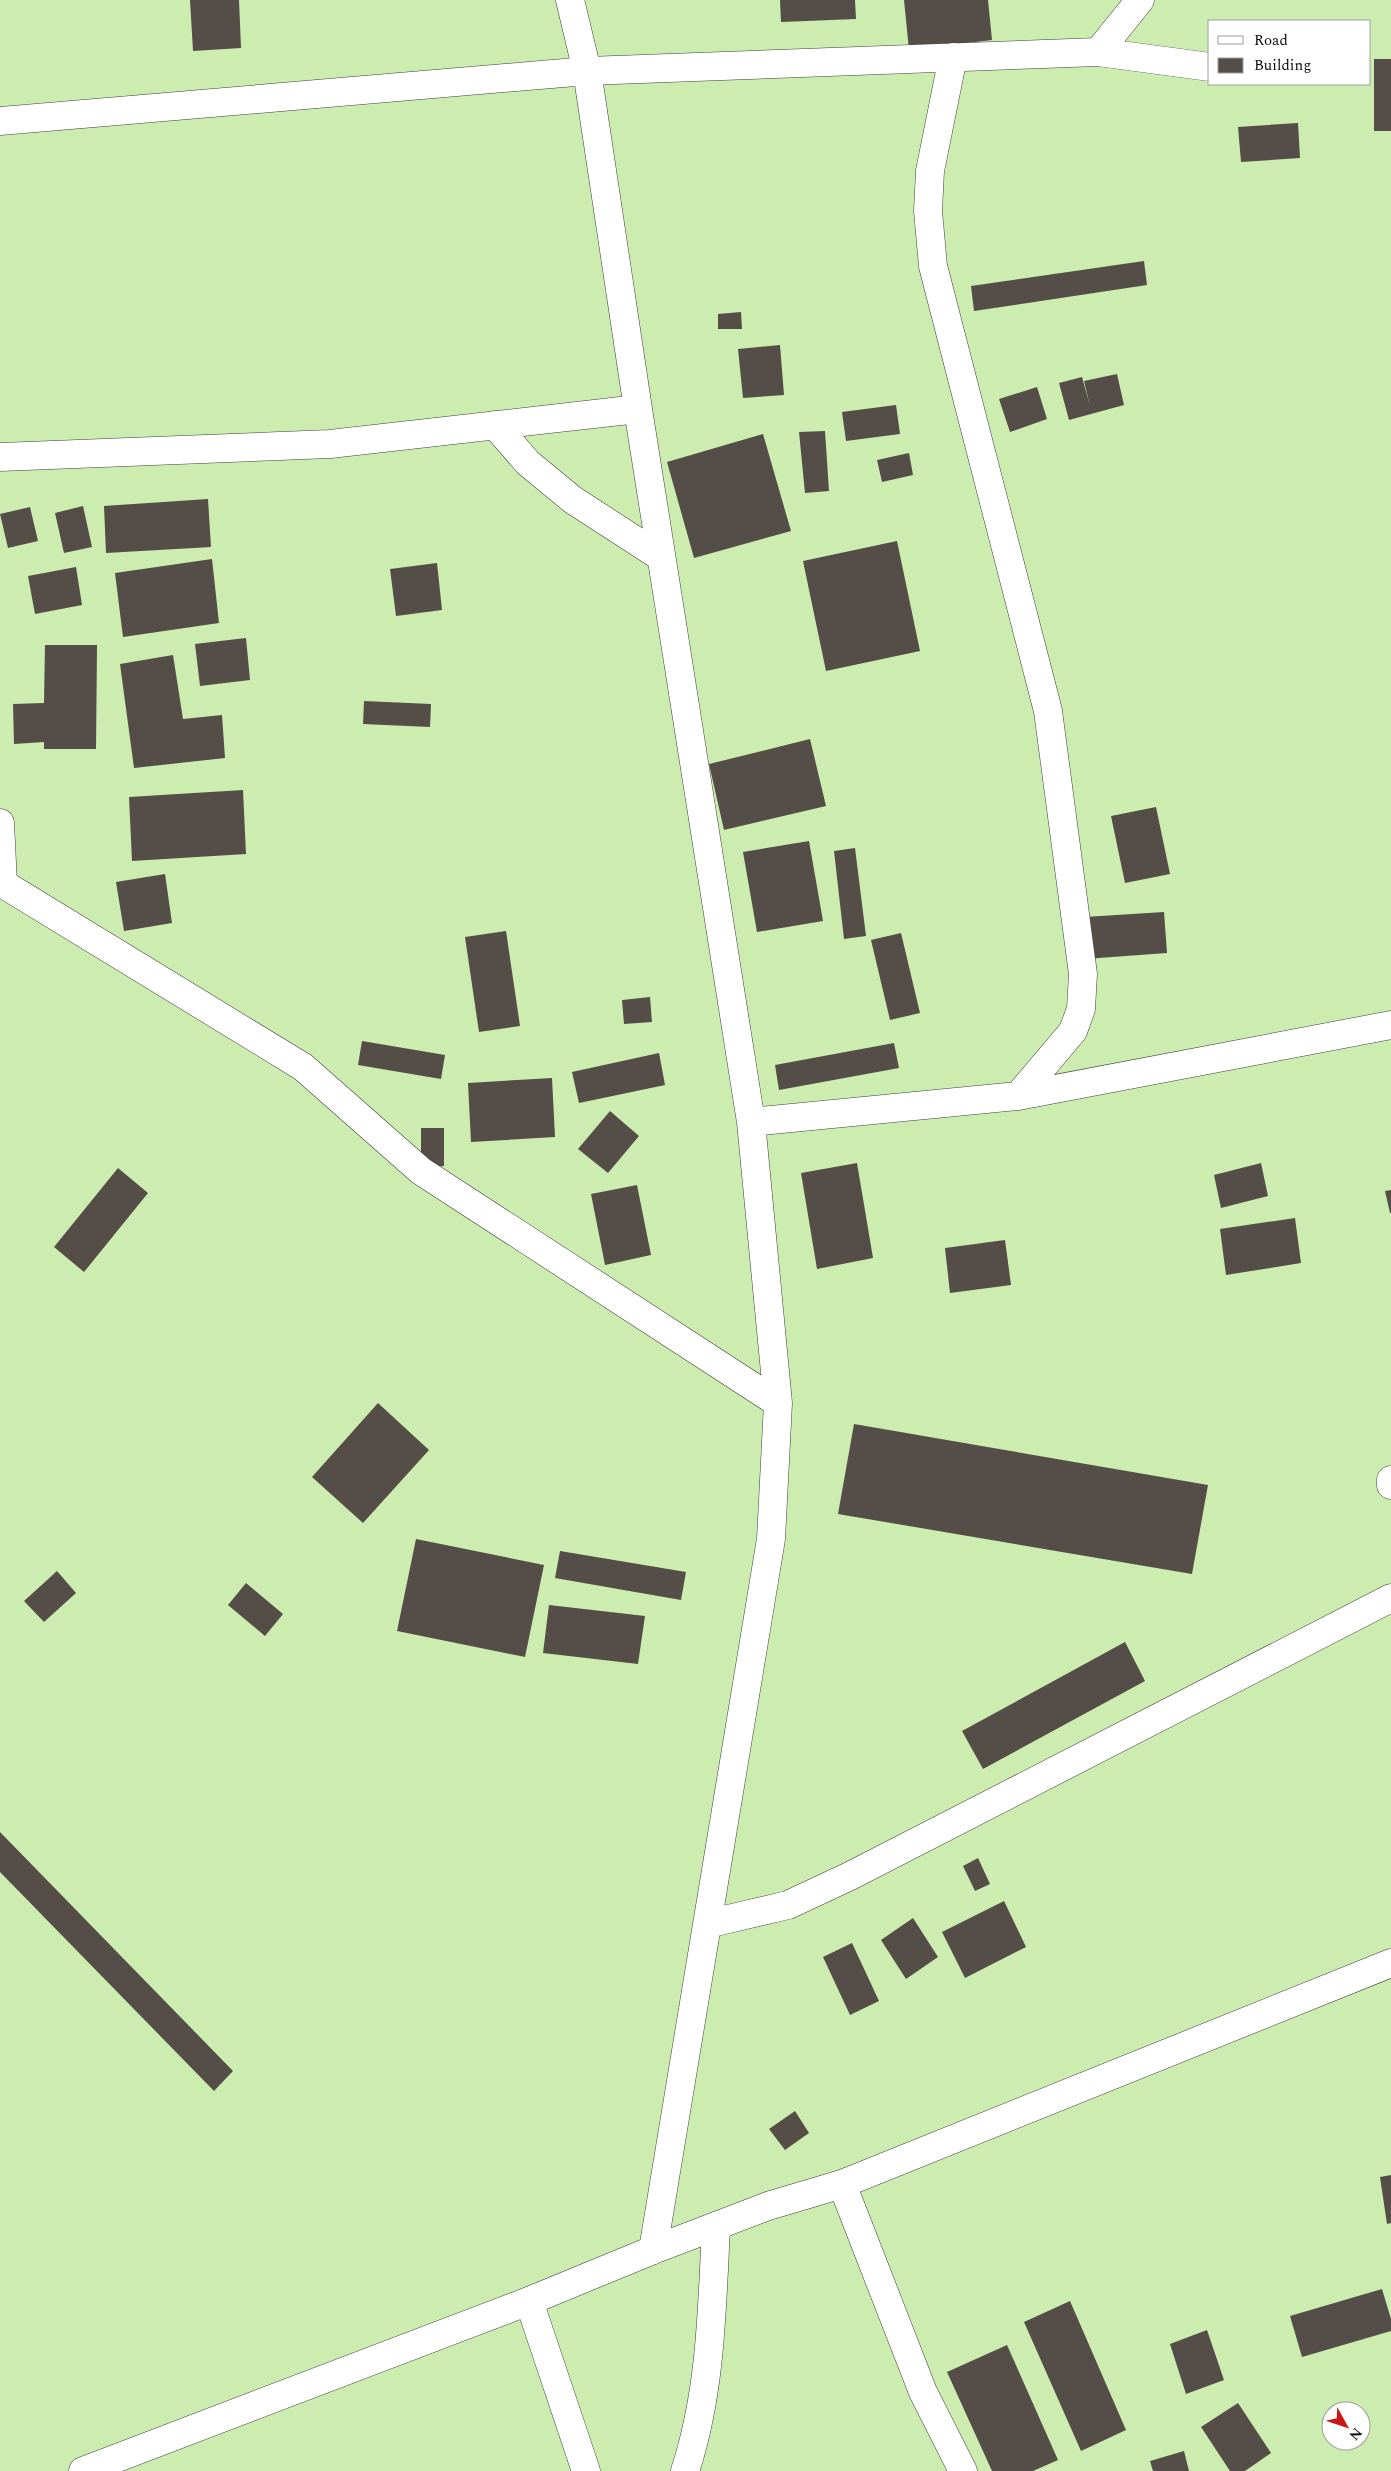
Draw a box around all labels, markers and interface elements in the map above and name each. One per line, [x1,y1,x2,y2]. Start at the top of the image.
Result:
legend [1208,20,1371,85]
text: Road [1254,29,1288,52]
text: Building [1254,54,1311,77]
north arrow [1321,2401,1371,2451]
text: N [1344,2423,1367,2445]

